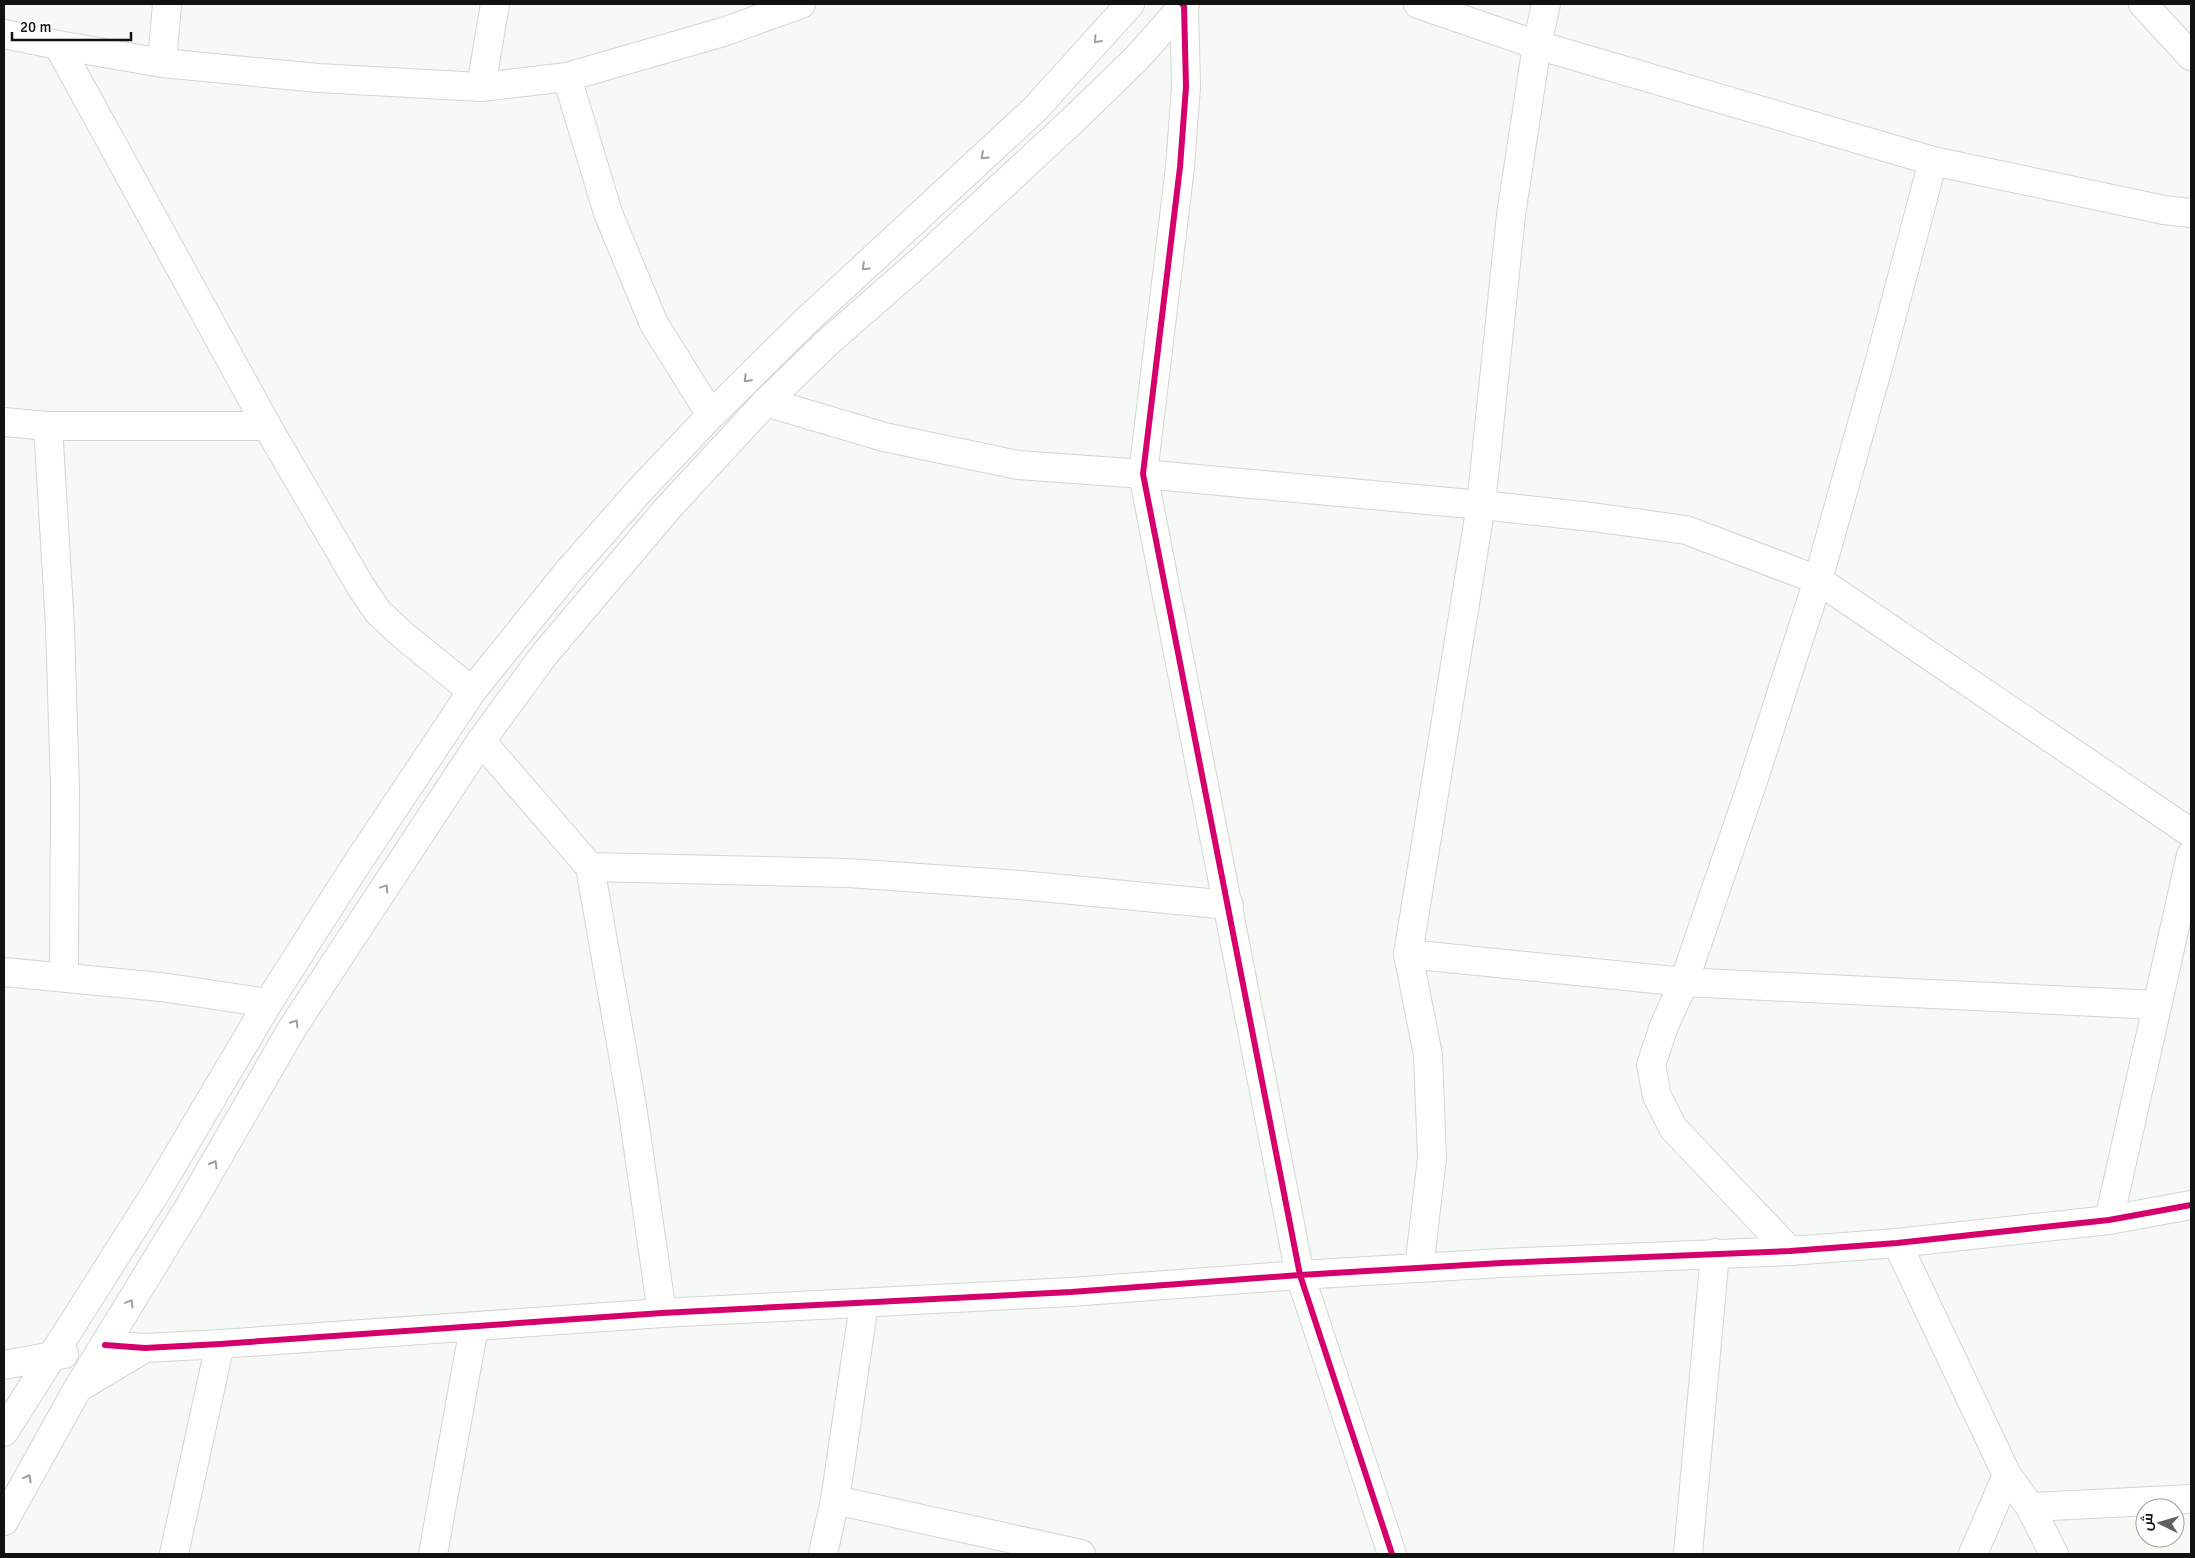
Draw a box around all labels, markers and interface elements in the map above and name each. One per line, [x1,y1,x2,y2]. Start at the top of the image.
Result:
scale bar [12,10,131,42]
text: 20 m [20,18,51,36]
one-way arrow [1094,34,1103,43]
one-way arrow [981,150,990,159]
one-way arrow [862,261,871,270]
one-way arrow [744,373,753,382]
one-way arrow [378,884,388,893]
one-way arrow [289,1020,299,1029]
one-way arrow [207,1160,217,1169]
one-way arrow [124,1300,133,1309]
one-way arrow [21,1475,31,1484]
north arrow [2135,1498,2185,1548]
text: ش [2138,1512,2157,1532]

